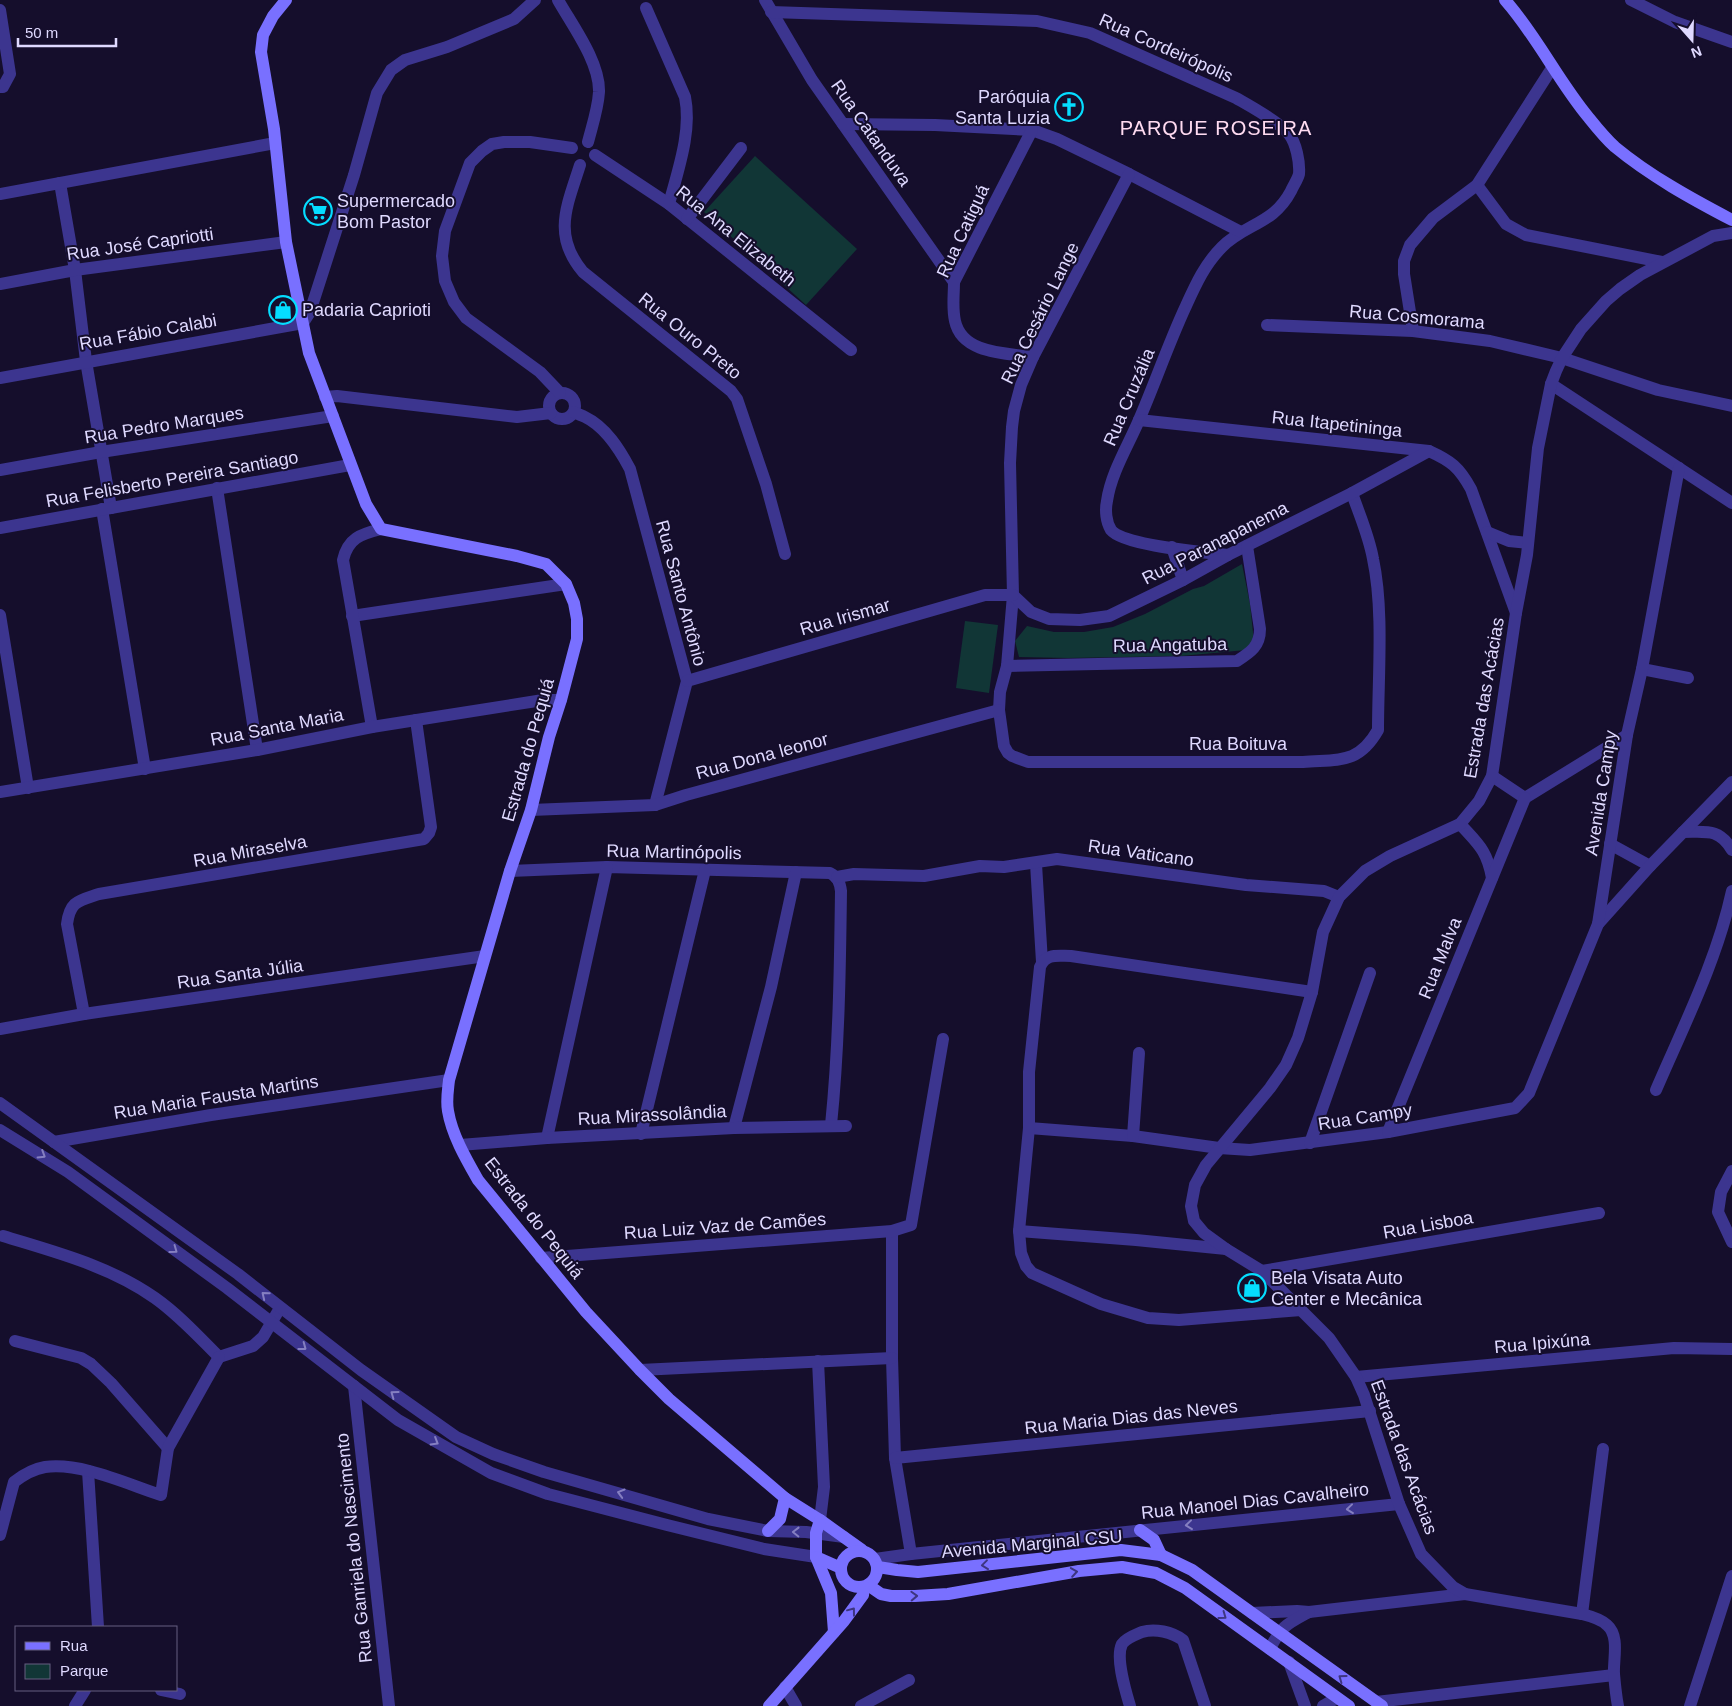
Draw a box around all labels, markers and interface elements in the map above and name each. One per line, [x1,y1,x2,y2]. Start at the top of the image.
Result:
street label: Rua Cordeirópolis [1096,10,1236,86]
scale bar [18,15,115,47]
north arrow [1667,15,1717,65]
text: 50 m [25,24,58,41]
text: N [1689,43,1704,61]
street label: Rua Catanduva [827,76,916,191]
place label: Paróquia Santa Luzia [955,87,1051,128]
church icon: Paróquia Santa Luzia [1054,92,1084,122]
district label: PARQUE ROSEIRA [1120,117,1312,139]
street label: Rua Catiguá [933,181,994,281]
street label: Rua Ana Elizabeth [672,182,800,290]
place label: Supermercado Bom Pastor [337,191,455,232]
supermarket icon: Supermercado Bom Pastor [303,196,333,226]
street label: Rua José Capriotti [65,224,215,264]
street label: Rua Cesário Lange [997,239,1083,387]
street label: Rua Ouro Preto [635,289,745,383]
shop icon: Padaria Caprioti [268,295,298,325]
place label: Padaria Caprioti [302,300,431,320]
street label: Rua Cosmorama [1348,301,1487,333]
street label: Rua Fábio Calabi [78,310,218,354]
street label: Rua Cruzália [1099,344,1159,449]
street label: Rua Pedro Marques [83,403,245,447]
street label: Rua Itapetininga [1271,407,1404,441]
street label: Rua Felisberto Pereira Santiago [44,447,300,511]
street label: Rua Paranapanema [1139,497,1292,588]
street label: Rua Santo Antônio [652,518,710,668]
street label: Rua Irismar [798,595,892,639]
street label: Estrada das Acácias [1460,616,1508,780]
street label: Rua Angatuba [1113,634,1228,656]
street label: Estrada do Pequiá [498,675,558,824]
street label: Rua Santa Maria [209,704,346,750]
street label: Rua Dona leonor [694,729,830,783]
street label: Avenida Campy [1581,729,1621,857]
street label: Rua Boituva [1189,734,1288,754]
street label: Rua Miraselva [192,831,309,871]
street label: Rua Vaticano [1087,836,1195,870]
street label: Rua Martinópolis [606,841,742,863]
street label: Rua Malva [1415,913,1466,1002]
street label: Rua Santa Júlia [176,955,305,993]
street label: Rua Maria Fausta Martins [112,1071,320,1123]
street label: Rua Campy [1316,1100,1414,1134]
street label: Rua Mirassolândia [577,1101,728,1129]
one-way arrow [36,1149,45,1159]
street label: Estrada do Pequiá [481,1153,588,1283]
street label: Rua Lisboa [1381,1207,1476,1243]
street label: Rua Luiz Vaz de Camões [623,1209,827,1243]
one-way arrow [168,1244,177,1252]
place label: Bela Visata Auto Center e Mecânica [1271,1268,1423,1309]
shop icon: Bela Visata Auto Center e Mecânica [1237,1273,1267,1303]
one-way arrow [262,1293,271,1301]
street label: Rua Ipixúna [1493,1329,1592,1357]
one-way arrow [297,1342,306,1350]
street label: Estrada das Acácias [1367,1377,1441,1537]
one-way arrow [390,1391,400,1400]
street label: Rua Maria Dias das Neves [1023,1396,1239,1438]
street label: Rua Ganriela do Nascimento [332,1432,376,1664]
one-way arrow [430,1436,439,1446]
street label: Rua Manoel Dias Cavalheiro [1140,1479,1370,1523]
one-way arrow [616,1488,625,1499]
one-way arrow [1346,1503,1354,1514]
one-way arrow [1184,1519,1192,1530]
street label: Avenida Marginal CSU [941,1526,1123,1562]
one-way arrow [792,1527,800,1537]
one-way arrow [981,1559,989,1570]
one-way arrow [1071,1567,1079,1578]
one-way arrow [910,1591,918,1601]
one-way arrow [846,1608,854,1617]
one-way arrow [1217,1610,1227,1619]
legend [15,1626,178,1691]
text: Rua [60,1637,88,1654]
text: Parque [60,1662,108,1679]
one-way arrow [1338,1675,1348,1684]

